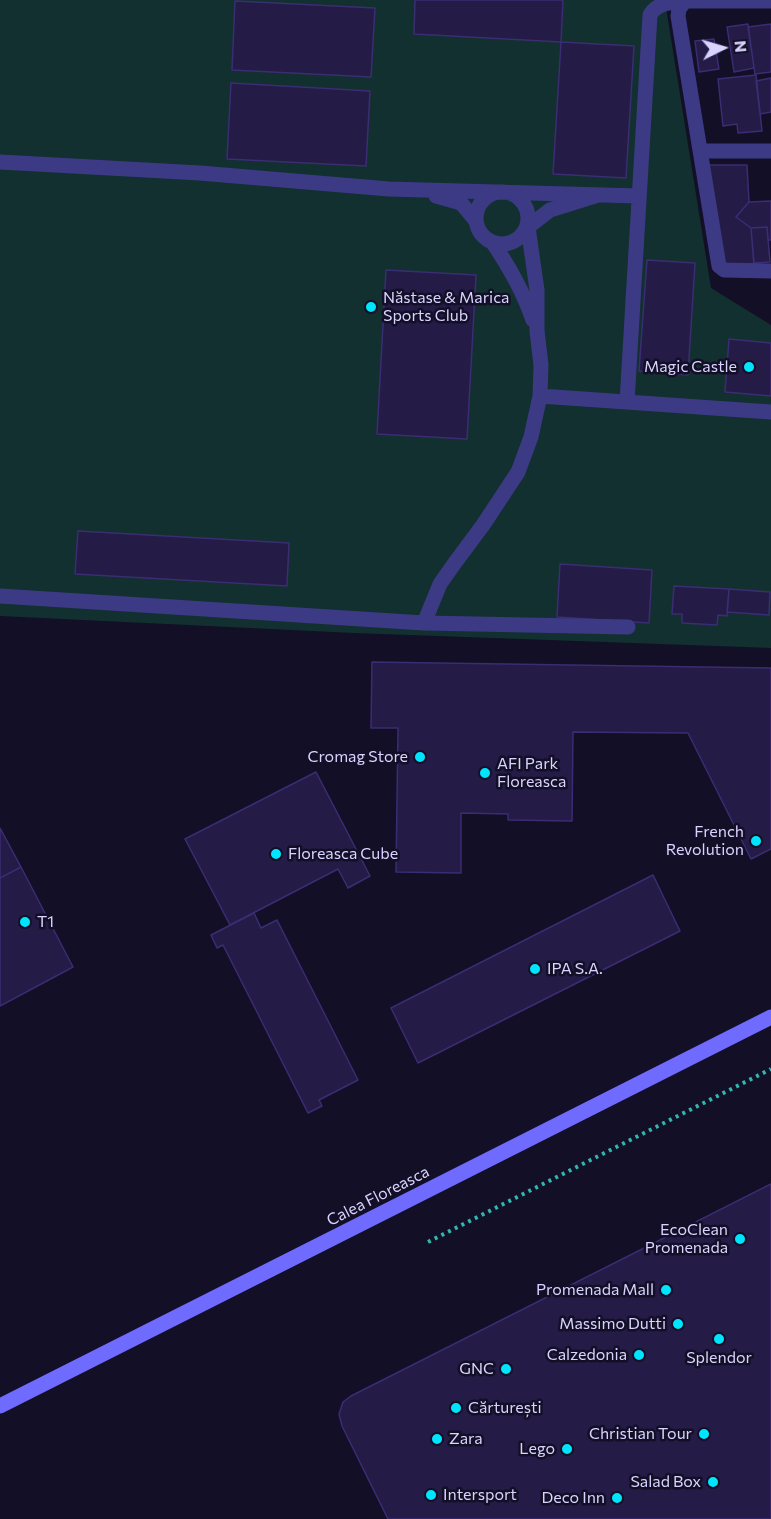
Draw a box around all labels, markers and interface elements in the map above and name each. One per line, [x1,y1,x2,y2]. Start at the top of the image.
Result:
north arrow [693,18,753,78]
text: N [731,40,751,53]
place label: Năstase & Marica Sports Club [383,288,509,326]
marker: Năstase & Marica Sports Club [364,300,378,314]
place label: Magic Castle [644,357,737,377]
marker: Magic Castle [742,360,756,374]
place label: Cromag Store [308,747,408,767]
marker: Cromag Store [413,750,427,764]
place label: AFI Park Floreasca [497,754,566,792]
marker: AFI Park Floreasca [478,766,492,780]
place label: French Revolution [666,822,744,860]
marker: French Revolution [749,834,763,848]
place label: Floreasca Cube [288,844,398,864]
marker: Floreasca Cube [269,847,283,861]
place label: T1 [37,912,54,932]
marker: T1 [18,915,32,929]
place label: IPA S.A. [547,959,603,979]
marker: IPA S.A. [528,962,542,976]
street label: Calea Floreasca [324,1162,432,1230]
place label: EcoClean Promenada [645,1220,728,1258]
marker: EcoClean Promenada [733,1232,747,1246]
place label: Promenada Mall [536,1280,654,1300]
marker: Promenada Mall [659,1283,673,1297]
place label: Massimo Dutti [559,1314,666,1334]
marker: Massimo Dutti [671,1317,685,1331]
marker: Splendor [712,1332,726,1346]
place label: Calzedonia [547,1345,627,1365]
marker: Calzedonia [632,1348,646,1362]
place label: Splendor [686,1348,752,1368]
place label: GNC [459,1359,494,1379]
marker: GNC [499,1362,513,1376]
place label: Cărturești [468,1398,542,1418]
marker: Cărturești [449,1401,463,1415]
place label: Christian Tour [589,1424,692,1444]
marker: Christian Tour [697,1427,711,1441]
place label: Zara [449,1429,483,1449]
marker: Zara [430,1432,444,1446]
place label: Lego [519,1439,555,1459]
marker: Lego [560,1442,574,1456]
place label: Salad Box [630,1472,701,1492]
marker: Salad Box [706,1475,720,1489]
place label: Intersport [443,1485,517,1505]
marker: Intersport [424,1488,438,1502]
place label: Deco Inn [541,1488,605,1508]
marker: Deco Inn [610,1491,624,1505]

